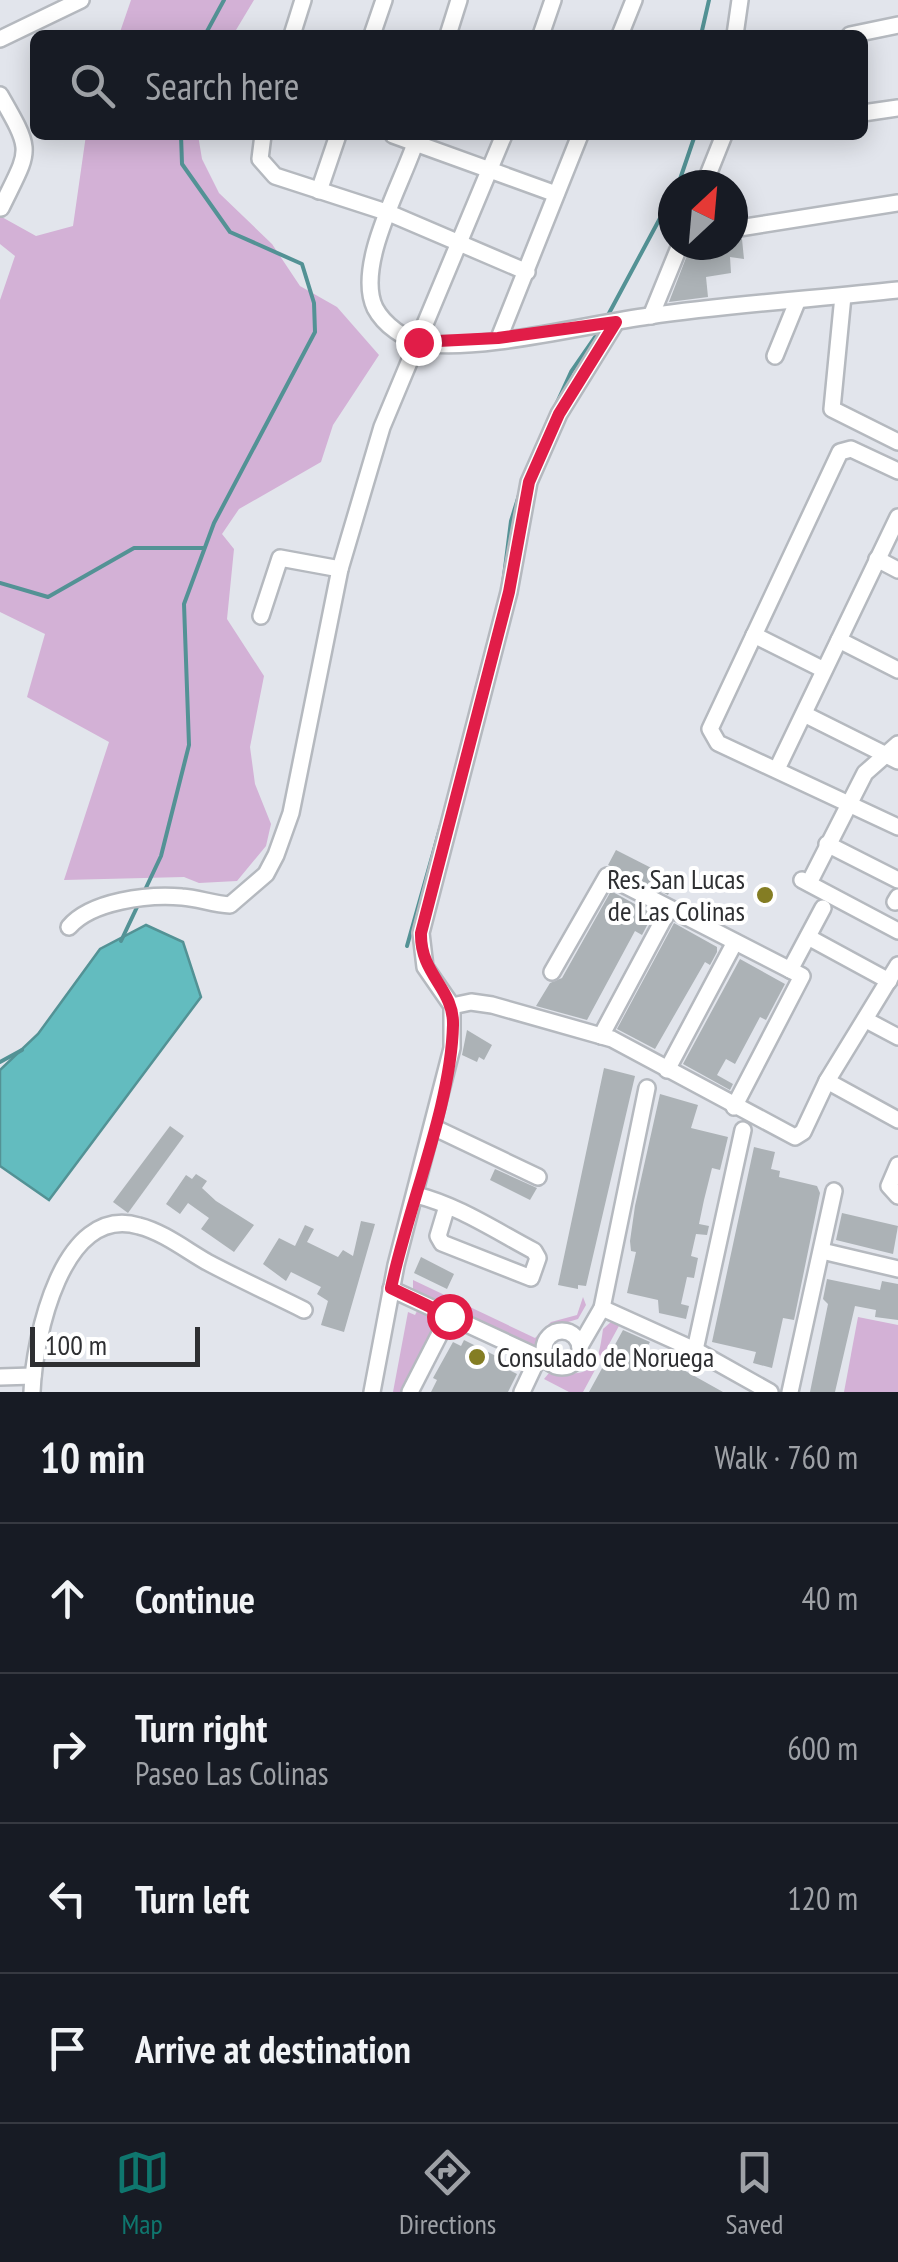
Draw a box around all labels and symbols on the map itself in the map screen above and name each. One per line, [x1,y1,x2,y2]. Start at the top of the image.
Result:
north arrow [658,170,748,260]
route end [396,320,442,366]
place label: Res. San Lucas de Las Colinas [607,860,745,929]
marker: Res. San Lucas de Las Colinas [754,884,776,906]
route start [427,1294,473,1340]
scale bar [30,1322,200,1366]
place label: Consulado de Noruega [497,1338,714,1375]
marker: Consulado de Noruega [466,1346,488,1368]

